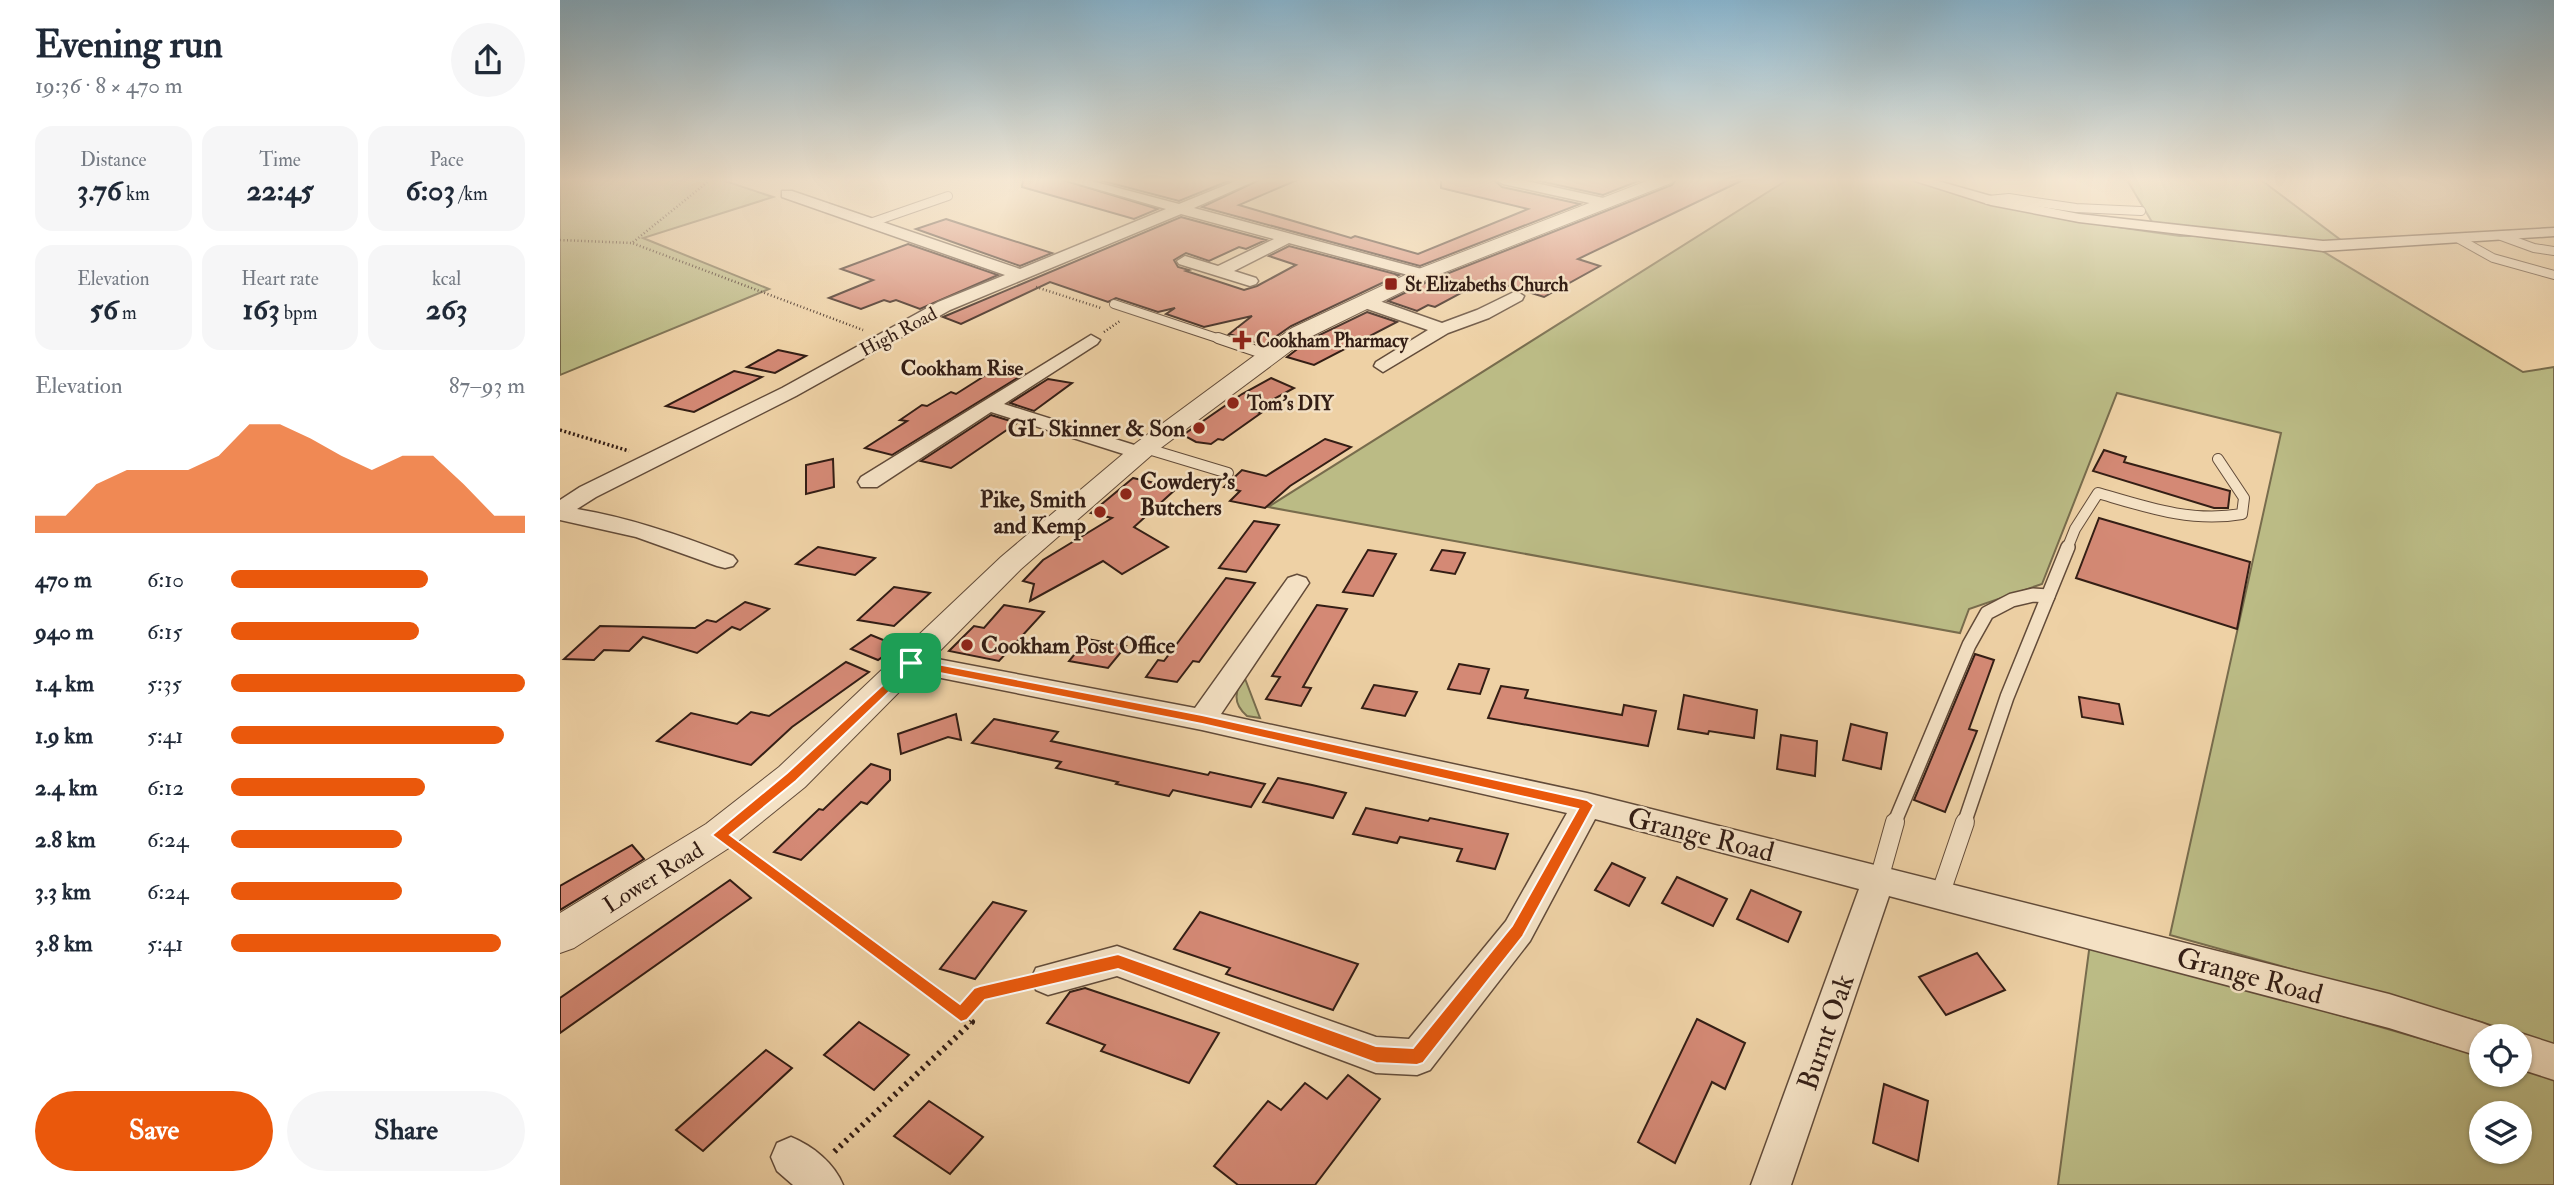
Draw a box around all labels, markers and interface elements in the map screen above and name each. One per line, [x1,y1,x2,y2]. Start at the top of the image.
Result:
text: Evening run [35,21,223,69]
button: share [451,23,525,97]
text: 19:36 · 8 × 470 m [35,71,183,100]
text: Distance [80,148,147,172]
text: Time [259,148,301,172]
text: Pace [430,148,464,172]
text: 3.76 [77,172,122,209]
text: 22:45 [246,172,314,209]
text: 6:03 [406,172,455,209]
text: km [122,182,150,206]
text: /km [455,182,488,206]
text: Elevation [77,267,150,291]
text: Heart rate [241,267,319,291]
text: kcal [432,267,461,291]
place label: St Elizabeths Church [1405,273,1568,297]
marker: St Elizabeths Church [1383,276,1399,292]
text: 56 [90,291,118,328]
text: 163 [243,291,280,328]
text: 263 [426,291,468,328]
text: m [118,301,137,325]
text: bpm [280,301,317,325]
street label: High Road [856,301,942,362]
place label: Cookham Pharmacy [1256,329,1409,354]
marker: Cookham Pharmacy [1234,332,1250,348]
district label: Cookham Rise [901,355,1023,382]
text: Elevation [35,371,123,400]
text: 87–93 m [449,371,525,400]
place label: Tom's DIY [1246,392,1335,416]
marker: Tom's DIY [1225,395,1241,411]
place label: GL Skinner & Son [1008,414,1185,443]
marker: GL Skinner & Son [1191,420,1207,436]
place label: Cowdery's Butchers [1140,467,1235,522]
place label: Pike, Smith and Kemp [980,485,1086,541]
marker: Cowdery's Butchers [1118,486,1134,502]
marker: Pike, Smith and Kemp [1092,504,1108,520]
text: 470 m [35,565,92,594]
text: 6:10 [147,565,184,594]
text: 940 m [35,617,94,646]
text: 6:15 [147,617,183,646]
place label: Cookham Post Office [981,631,1176,660]
pin [881,633,941,693]
marker: Cookham Post Office [959,637,975,653]
icon: arrive [892,644,930,682]
text: 1.4 km [35,669,94,698]
text: 5:35 [147,669,182,698]
text: 1.9 km [35,721,93,750]
text: 5:41 [147,721,183,750]
text: 2.4 km [35,773,98,802]
text: 6:12 [147,773,184,802]
street label: Grange Road [1624,800,1778,871]
text: 2.8 km [35,825,96,854]
text: 6:24 [147,825,188,854]
street label: Lower Road [598,835,709,920]
text: 3.3 km [35,877,91,906]
text: 6:24 [147,877,188,906]
text: 3.8 km [35,929,93,958]
text: 5:41 [147,929,183,958]
street label: Grange Road [2173,940,2327,1013]
street label: Burnt Oak [1790,969,1863,1095]
map controls [2469,1024,2532,1164]
button: locate [2469,1024,2532,1087]
button: Save [35,1091,273,1171]
button: Share [287,1091,525,1171]
button: layers [2469,1101,2532,1164]

